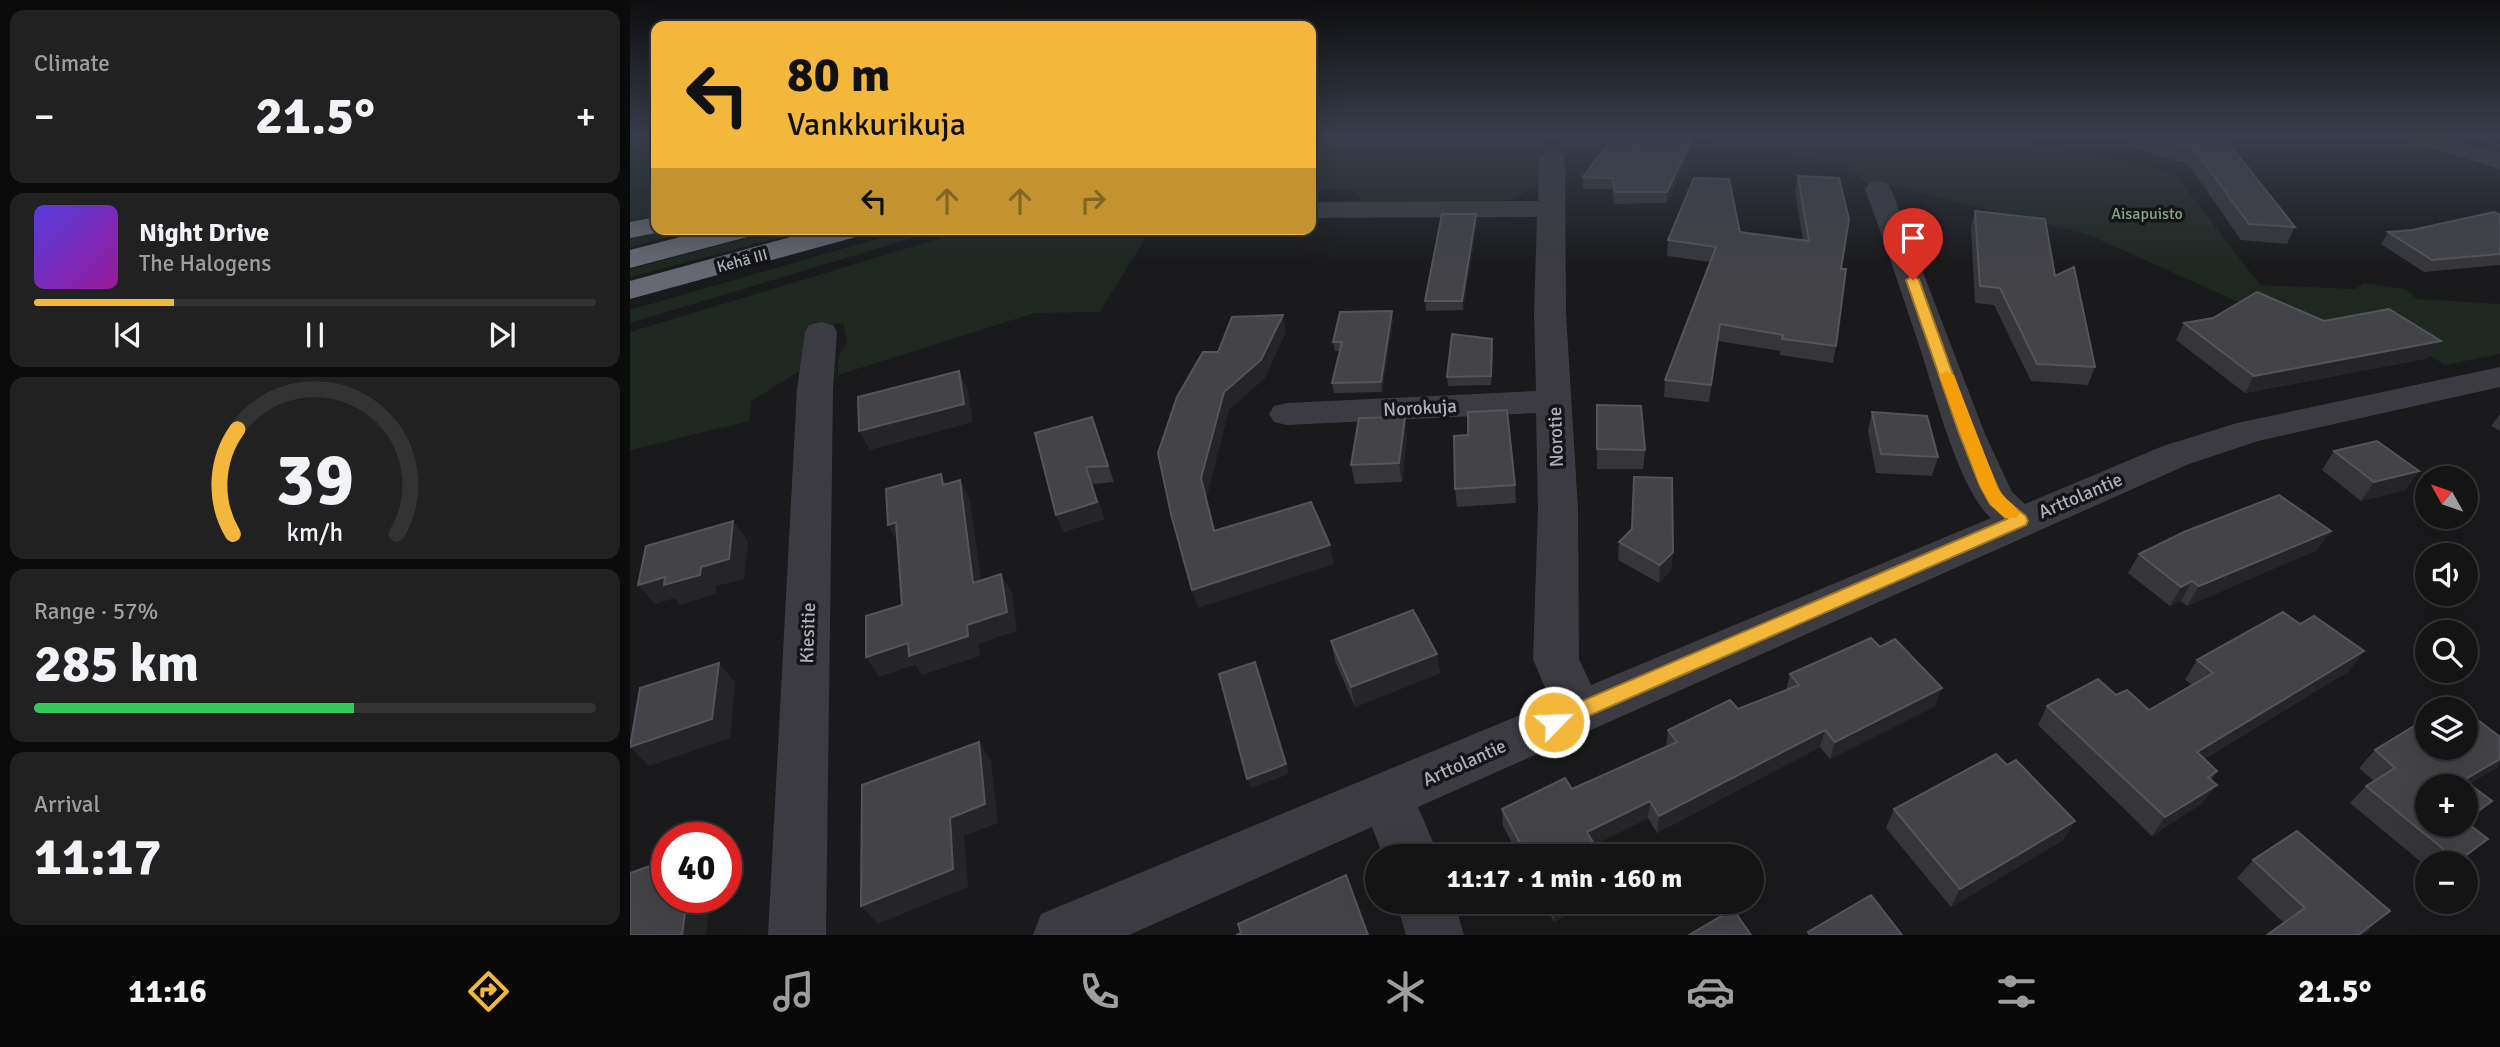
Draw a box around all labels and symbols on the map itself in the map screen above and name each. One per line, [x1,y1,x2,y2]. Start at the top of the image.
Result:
park label: Aisapuisto [2111,204,2183,224]
pin [1883,208,1943,280]
street label: Kehä III [715,245,770,277]
street label: Norokuja [1383,394,1458,422]
street label: Norotie [1543,406,1569,468]
north arrow [2415,466,2478,528]
street label: Arttolantie [2035,467,2126,524]
street label: Kiesitie [795,602,821,664]
position arrow [1517,685,1591,759]
street label: Arttolantie [1419,734,1510,792]
speed limit sign: 40 [651,822,742,913]

